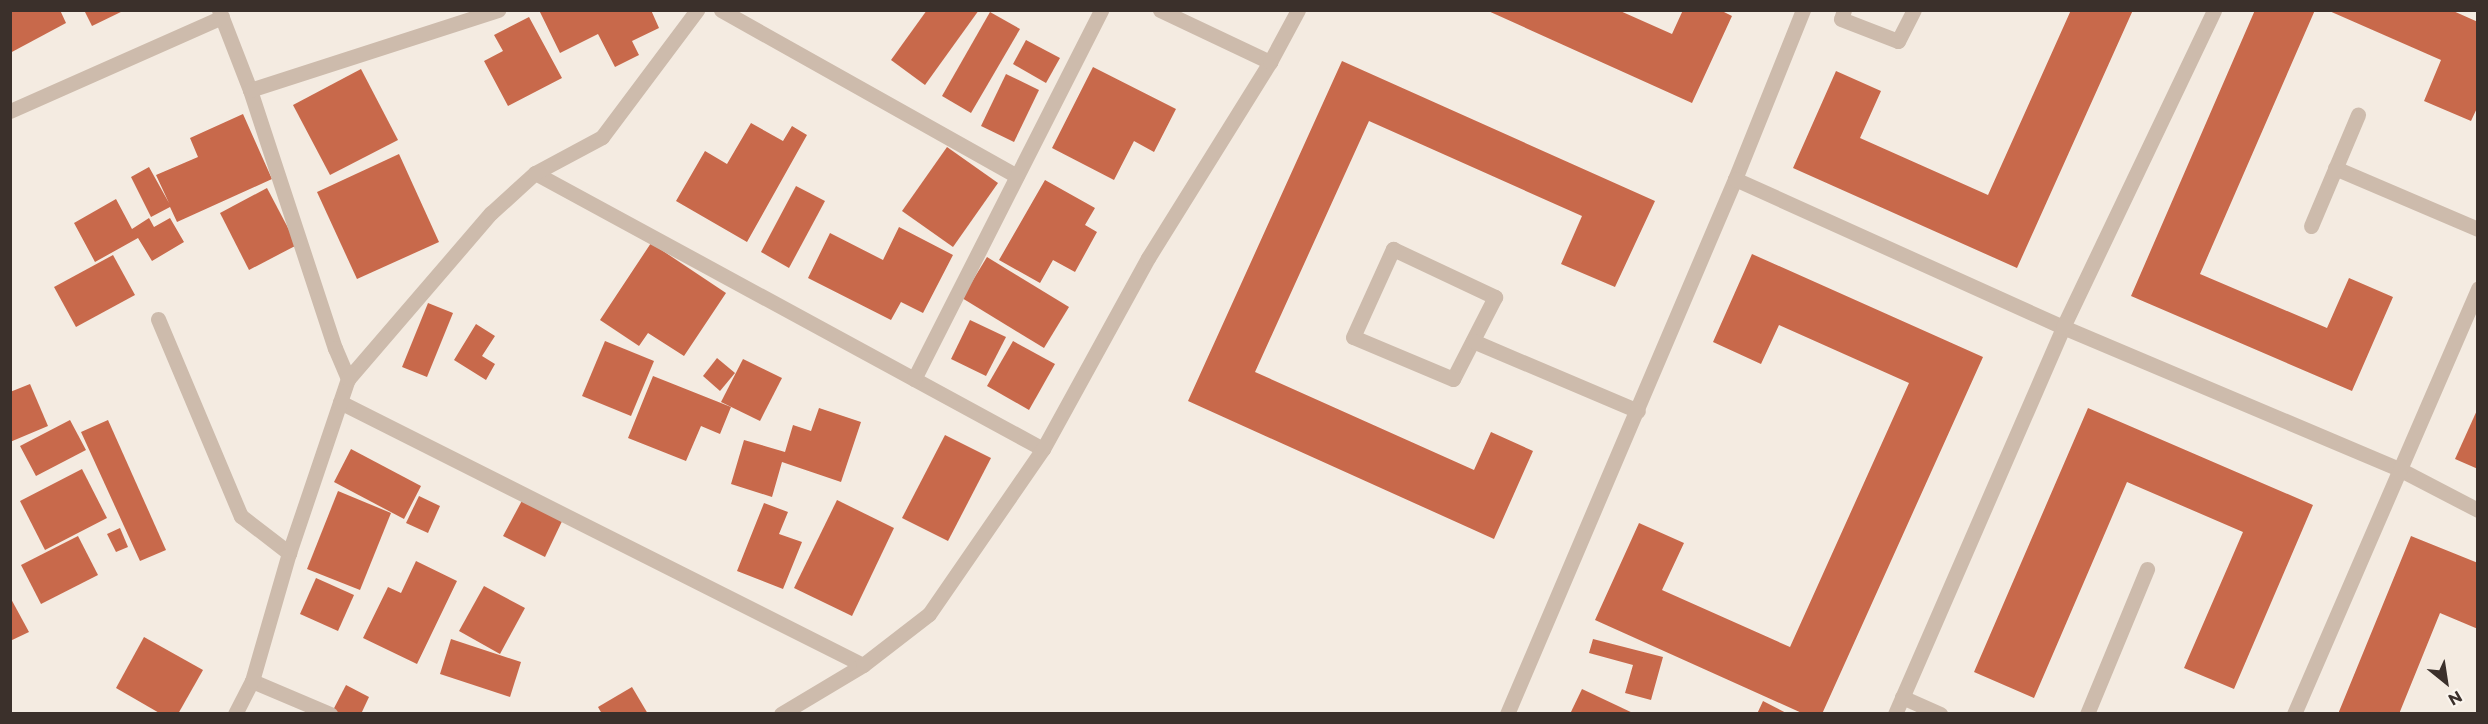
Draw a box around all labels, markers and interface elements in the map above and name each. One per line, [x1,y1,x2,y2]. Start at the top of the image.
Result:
north arrow [2416,652,2476,712]
text: N [2445,687,2466,709]

